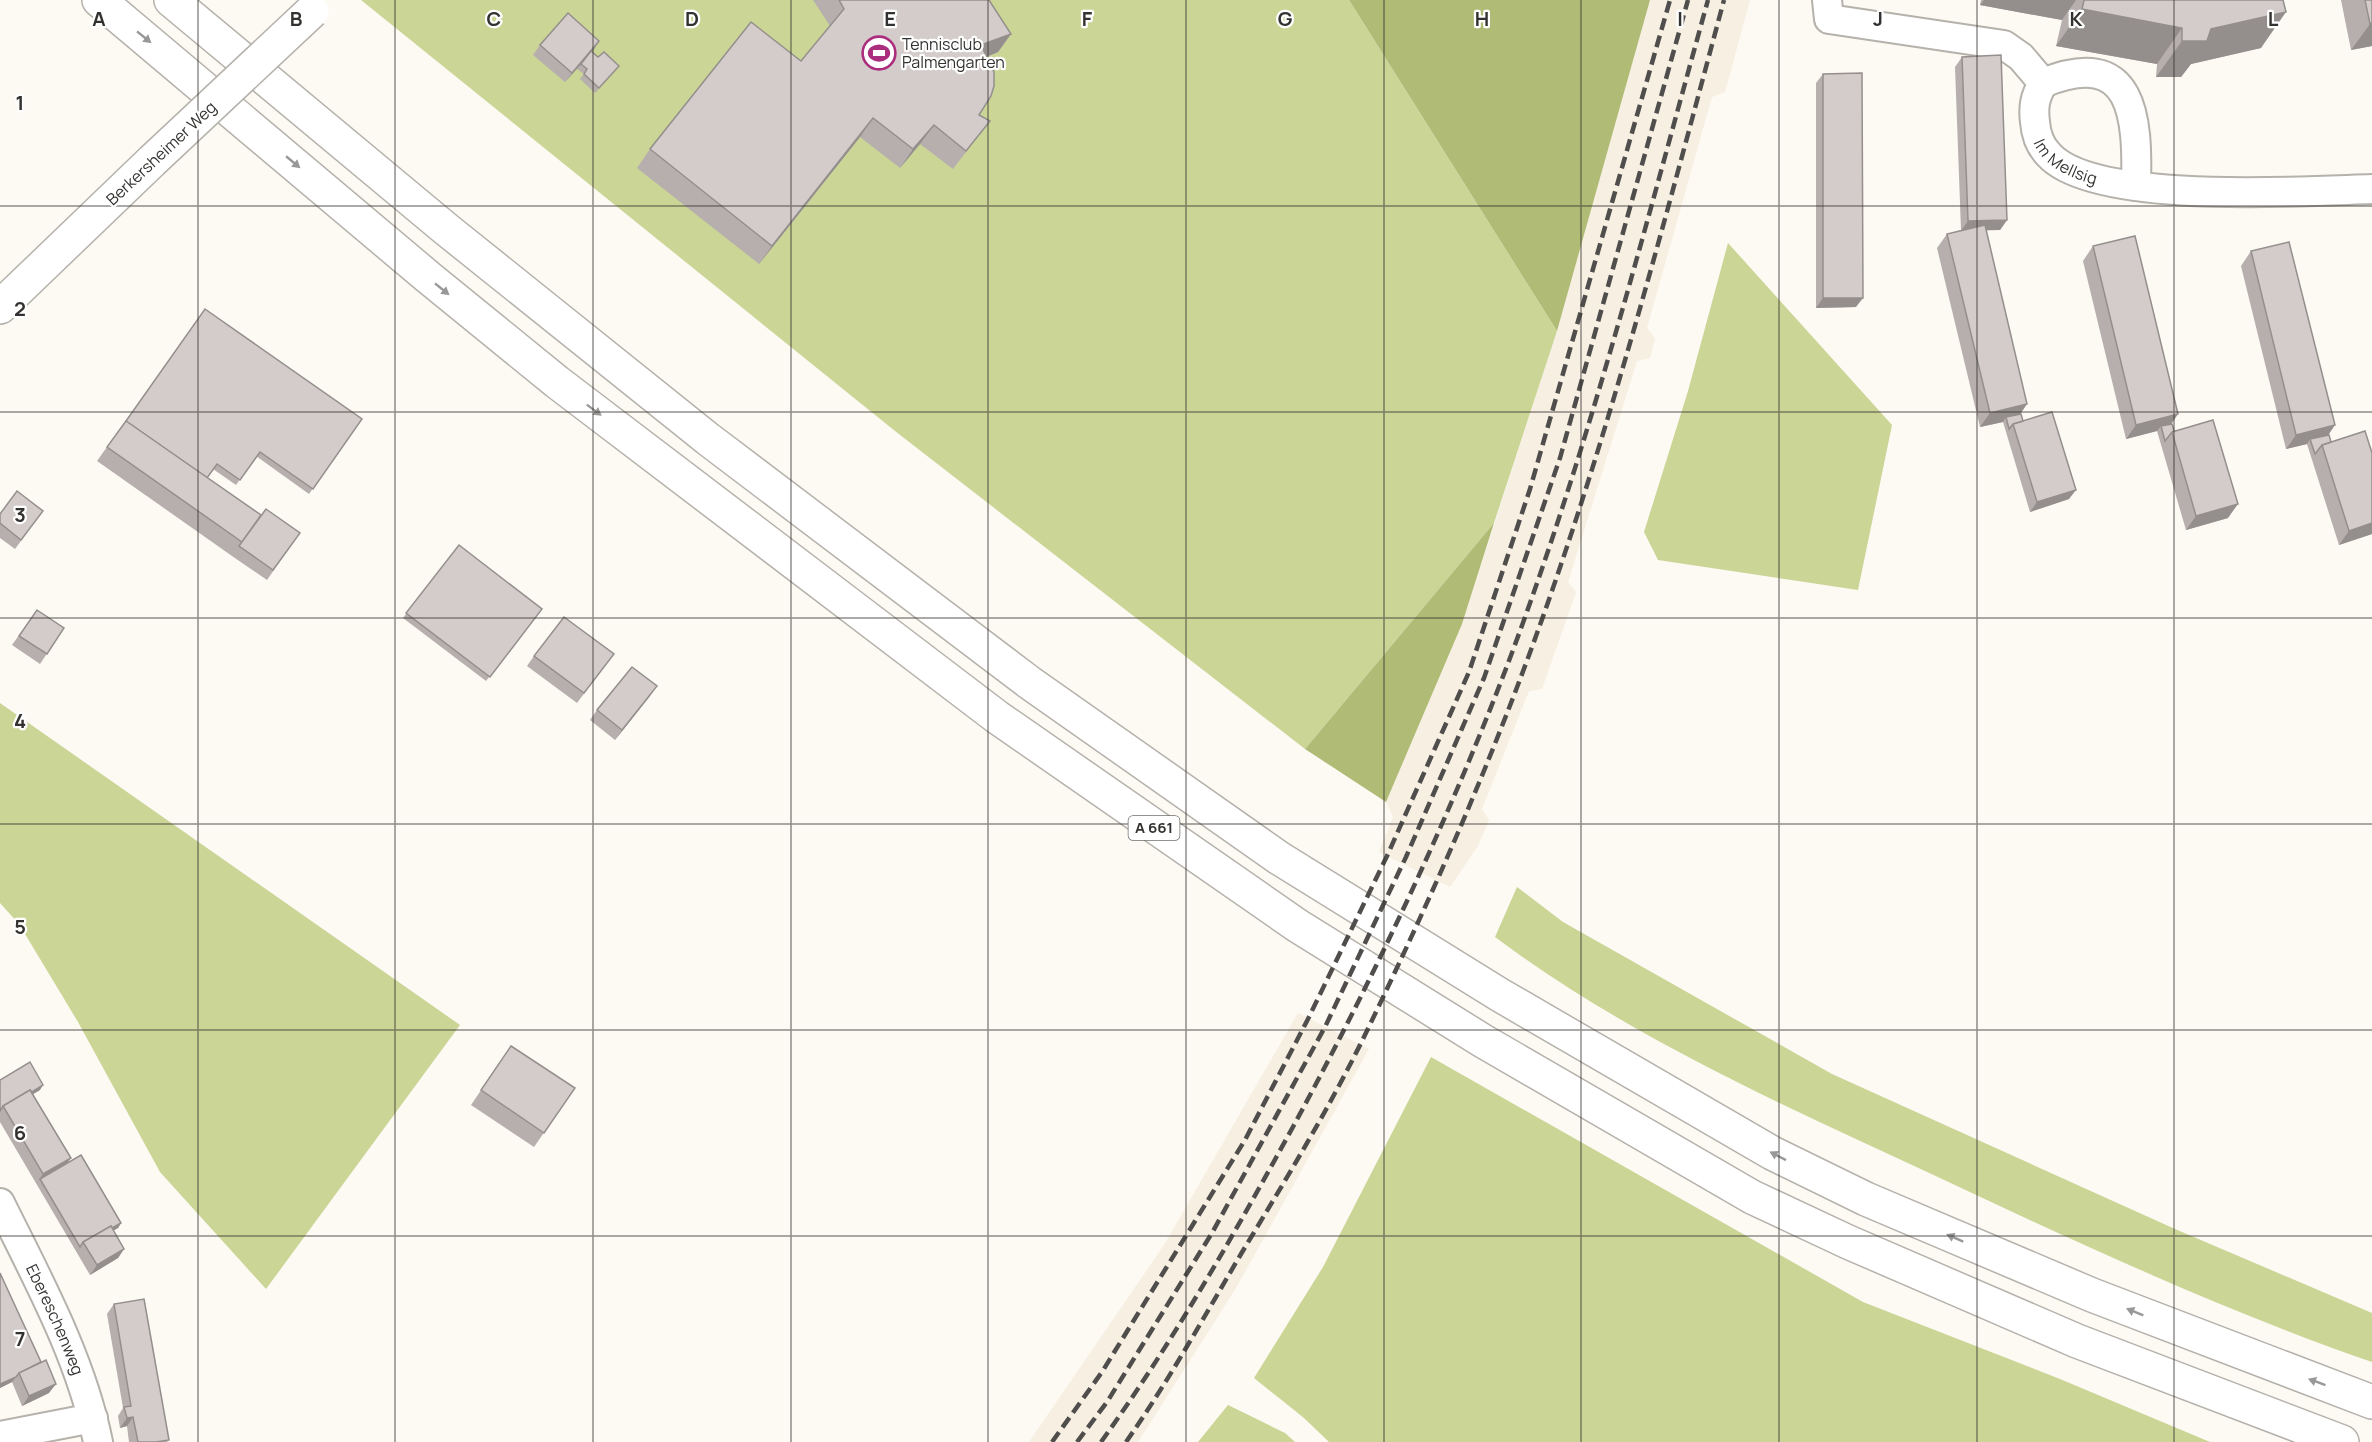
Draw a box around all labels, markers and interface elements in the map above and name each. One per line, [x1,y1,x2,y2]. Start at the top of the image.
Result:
text: A [92,5,106,32]
text: B [290,5,303,32]
text: C [487,5,501,32]
text: D [685,5,699,32]
text: E [884,5,896,32]
text: F [1082,5,1093,32]
text: G [1278,5,1293,32]
text: H [1475,5,1489,32]
text: I [1677,5,1683,32]
text: J [1873,5,1883,32]
text: K [2070,5,2083,32]
text: L [2268,5,2279,32]
one-way arrow [136,30,151,43]
place label: Tennisclub Palmengarten [902,33,1005,73]
sports icon: Tennisclub Palmengarten [861,35,897,71]
text: 1 [16,89,24,116]
street label: Berkersheimer Weg [101,96,221,210]
street label: Im Mellsig [2029,135,2100,189]
one-way arrow [285,155,300,168]
one-way arrow [434,282,450,295]
text: 2 [14,295,26,322]
one-way arrow [586,404,602,417]
text: 3 [14,501,26,528]
text: 4 [14,707,26,734]
road number: A 661 [1128,816,1180,840]
text: 5 [14,913,26,940]
text: 6 [14,1119,26,1146]
one-way arrow [1769,1151,1787,1161]
one-way arrow [1945,1233,1963,1243]
street label: Ebereschenweg [21,1260,89,1378]
one-way arrow [2126,1307,2144,1317]
text: 7 [15,1325,25,1352]
one-way arrow [2308,1376,2326,1386]

